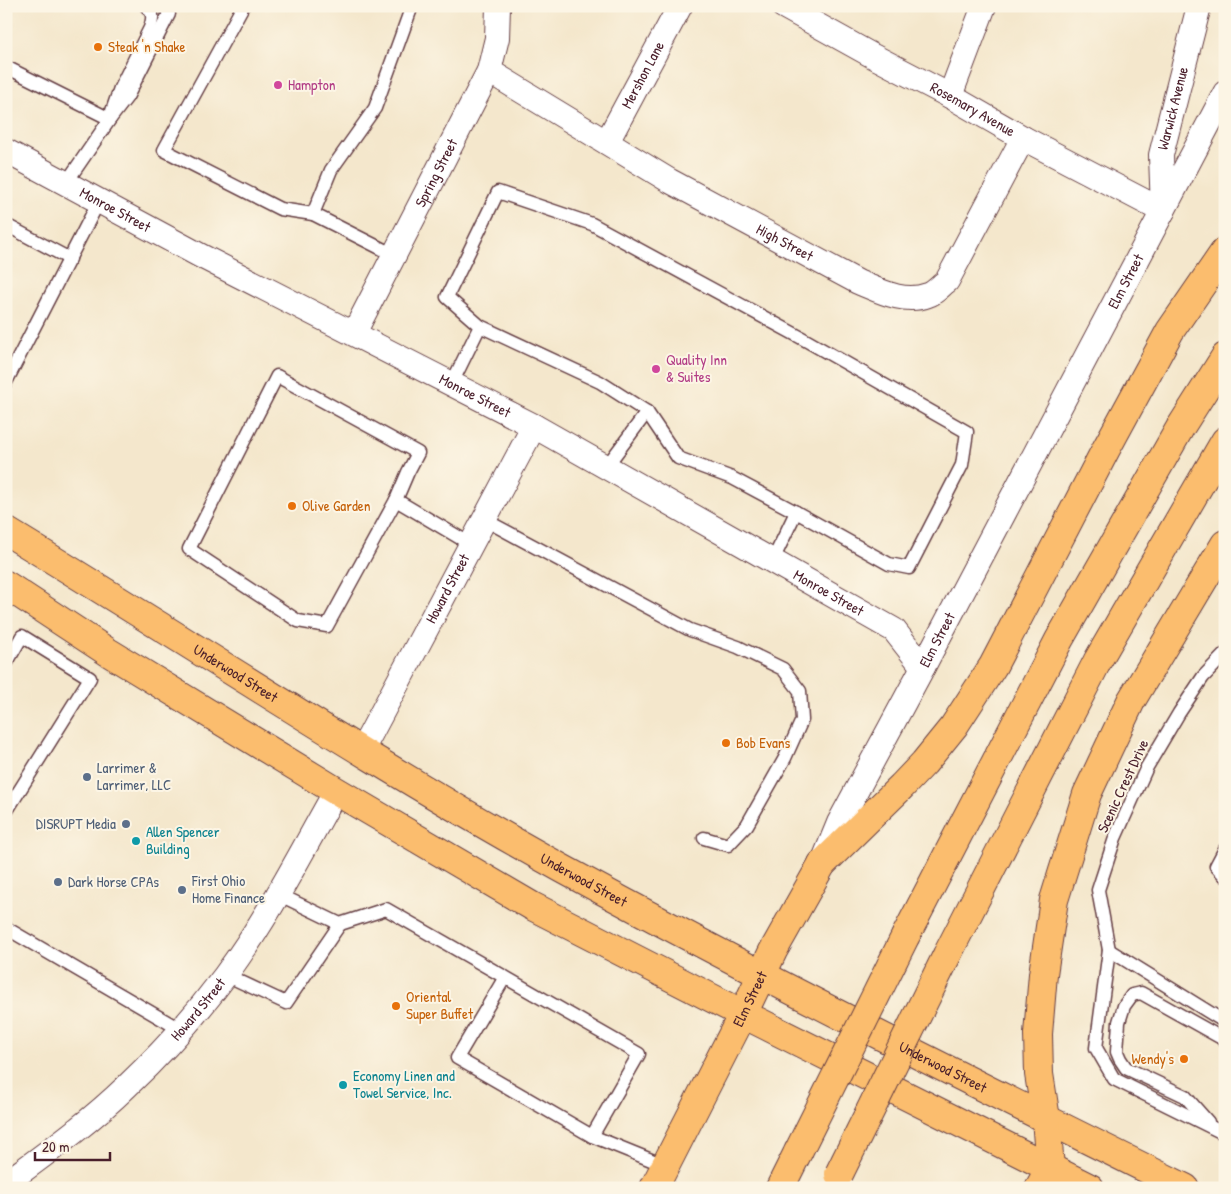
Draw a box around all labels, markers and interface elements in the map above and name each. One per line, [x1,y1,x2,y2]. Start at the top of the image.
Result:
place label: Steak 'n Shake [108,36,186,57]
street label: Mershon Lane [616,38,669,112]
marker: Steak 'n Shake [92,41,104,53]
street label: Warwick Avenue [1152,65,1193,152]
place label: Hampton [288,74,336,95]
street label: Rosemary Avenue [927,77,1019,141]
marker: Hampton [272,79,284,91]
street label: Spring Street [410,134,463,211]
street label: Monroe Street [76,182,155,237]
street label: High Street [753,218,818,266]
street label: Elm Street [1102,249,1149,312]
place label: Quality Inn & Suites [666,349,727,387]
marker: Quality Inn & Suites [650,363,662,375]
street label: Monroe Street [436,368,515,423]
place label: Olive Garden [302,495,371,516]
marker: Olive Garden [286,500,298,512]
street label: Howard Street [420,549,475,627]
street label: Monroe Street [790,564,869,621]
street label: Elm Street [914,608,960,671]
street label: Underwood Street [189,639,283,708]
place label: Bob Evans [736,732,791,753]
street label: Scenic Crest Drive [1092,736,1153,836]
marker: Bob Evans [720,737,732,749]
place label: Larrimer & Larrimer, LLC [97,757,171,795]
marker: Larrimer & Larrimer, LLC [81,771,93,783]
place label: DISRUPT Media [36,813,116,834]
marker: DISRUPT Media [120,818,132,830]
place label: Allen Spencer Building [146,821,220,859]
marker: Allen Spencer Building [130,835,142,847]
street label: Underwood Street [537,847,632,912]
place label: First Ohio Home Finance [191,870,265,908]
place label: Dark Horse CPAs [68,871,159,892]
marker: Dark Horse CPAs [52,876,64,888]
marker: First Ohio Home Finance [176,884,188,896]
street label: Elm Street [727,967,772,1030]
street label: Howard Street [166,972,231,1045]
place label: Oriental Super Buffet [406,986,474,1024]
marker: Oriental Super Buffet [390,1000,402,1012]
street label: Underwood Street [895,1036,991,1098]
place label: Wendy's [1132,1048,1174,1069]
marker: Wendy's [1178,1053,1190,1065]
place label: Economy Linen and Towel Service, Inc. [353,1065,455,1103]
marker: Economy Linen and Towel Service, Inc. [337,1079,349,1091]
scale bar [35,1129,110,1161]
text: 20 m [42,1136,69,1157]

